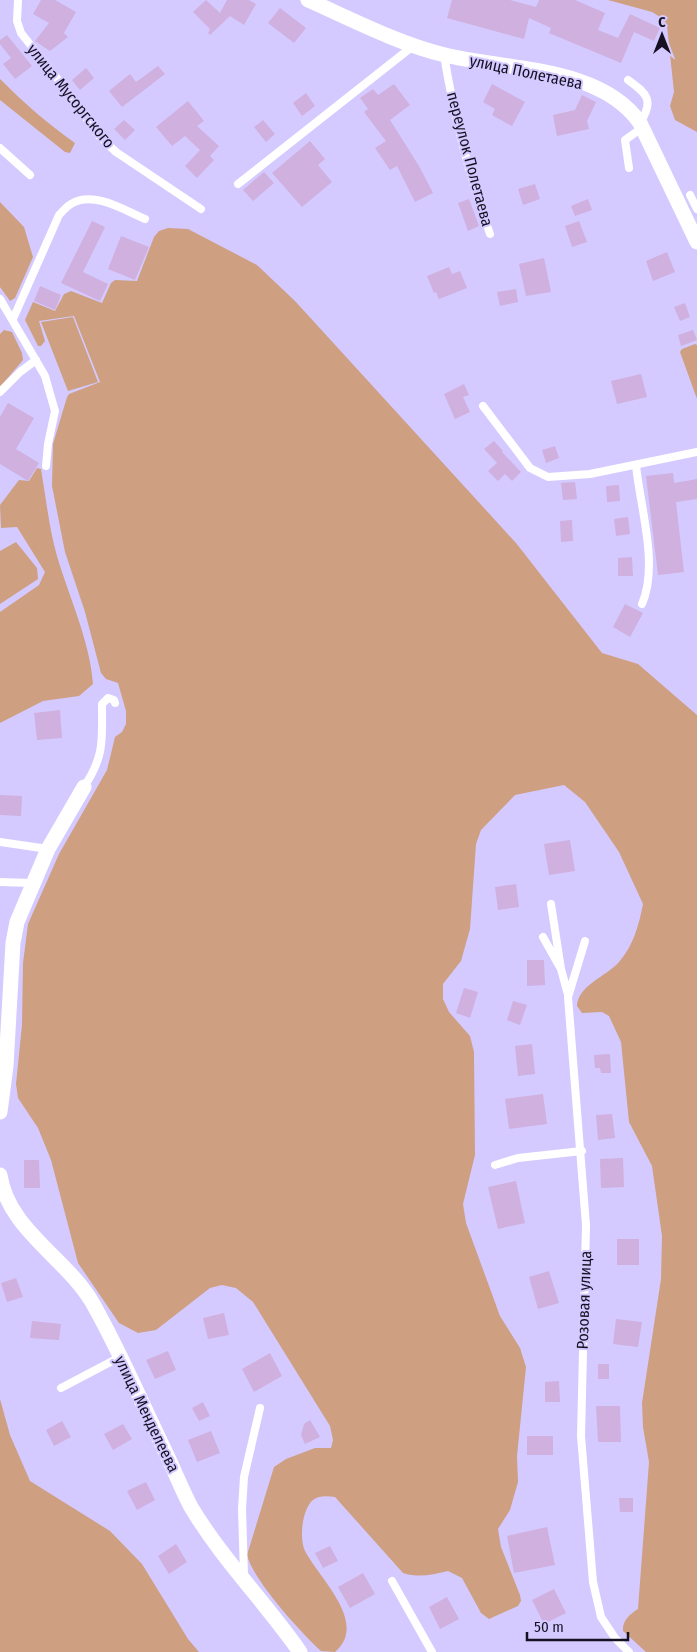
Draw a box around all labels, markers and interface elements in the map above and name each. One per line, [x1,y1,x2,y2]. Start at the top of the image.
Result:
north arrow [637,10,687,60]
text: С [658,14,666,31]
street label: улица Мусоргского [23,40,119,152]
street label: улица Полетаева [468,51,584,93]
street label: переулок Полетаева [443,90,497,229]
street label: Розовая улица [573,1250,595,1350]
street label: улица Менделеева [111,1353,183,1475]
scale bar [527,1610,628,1642]
text: 50 m [534,1618,564,1636]

